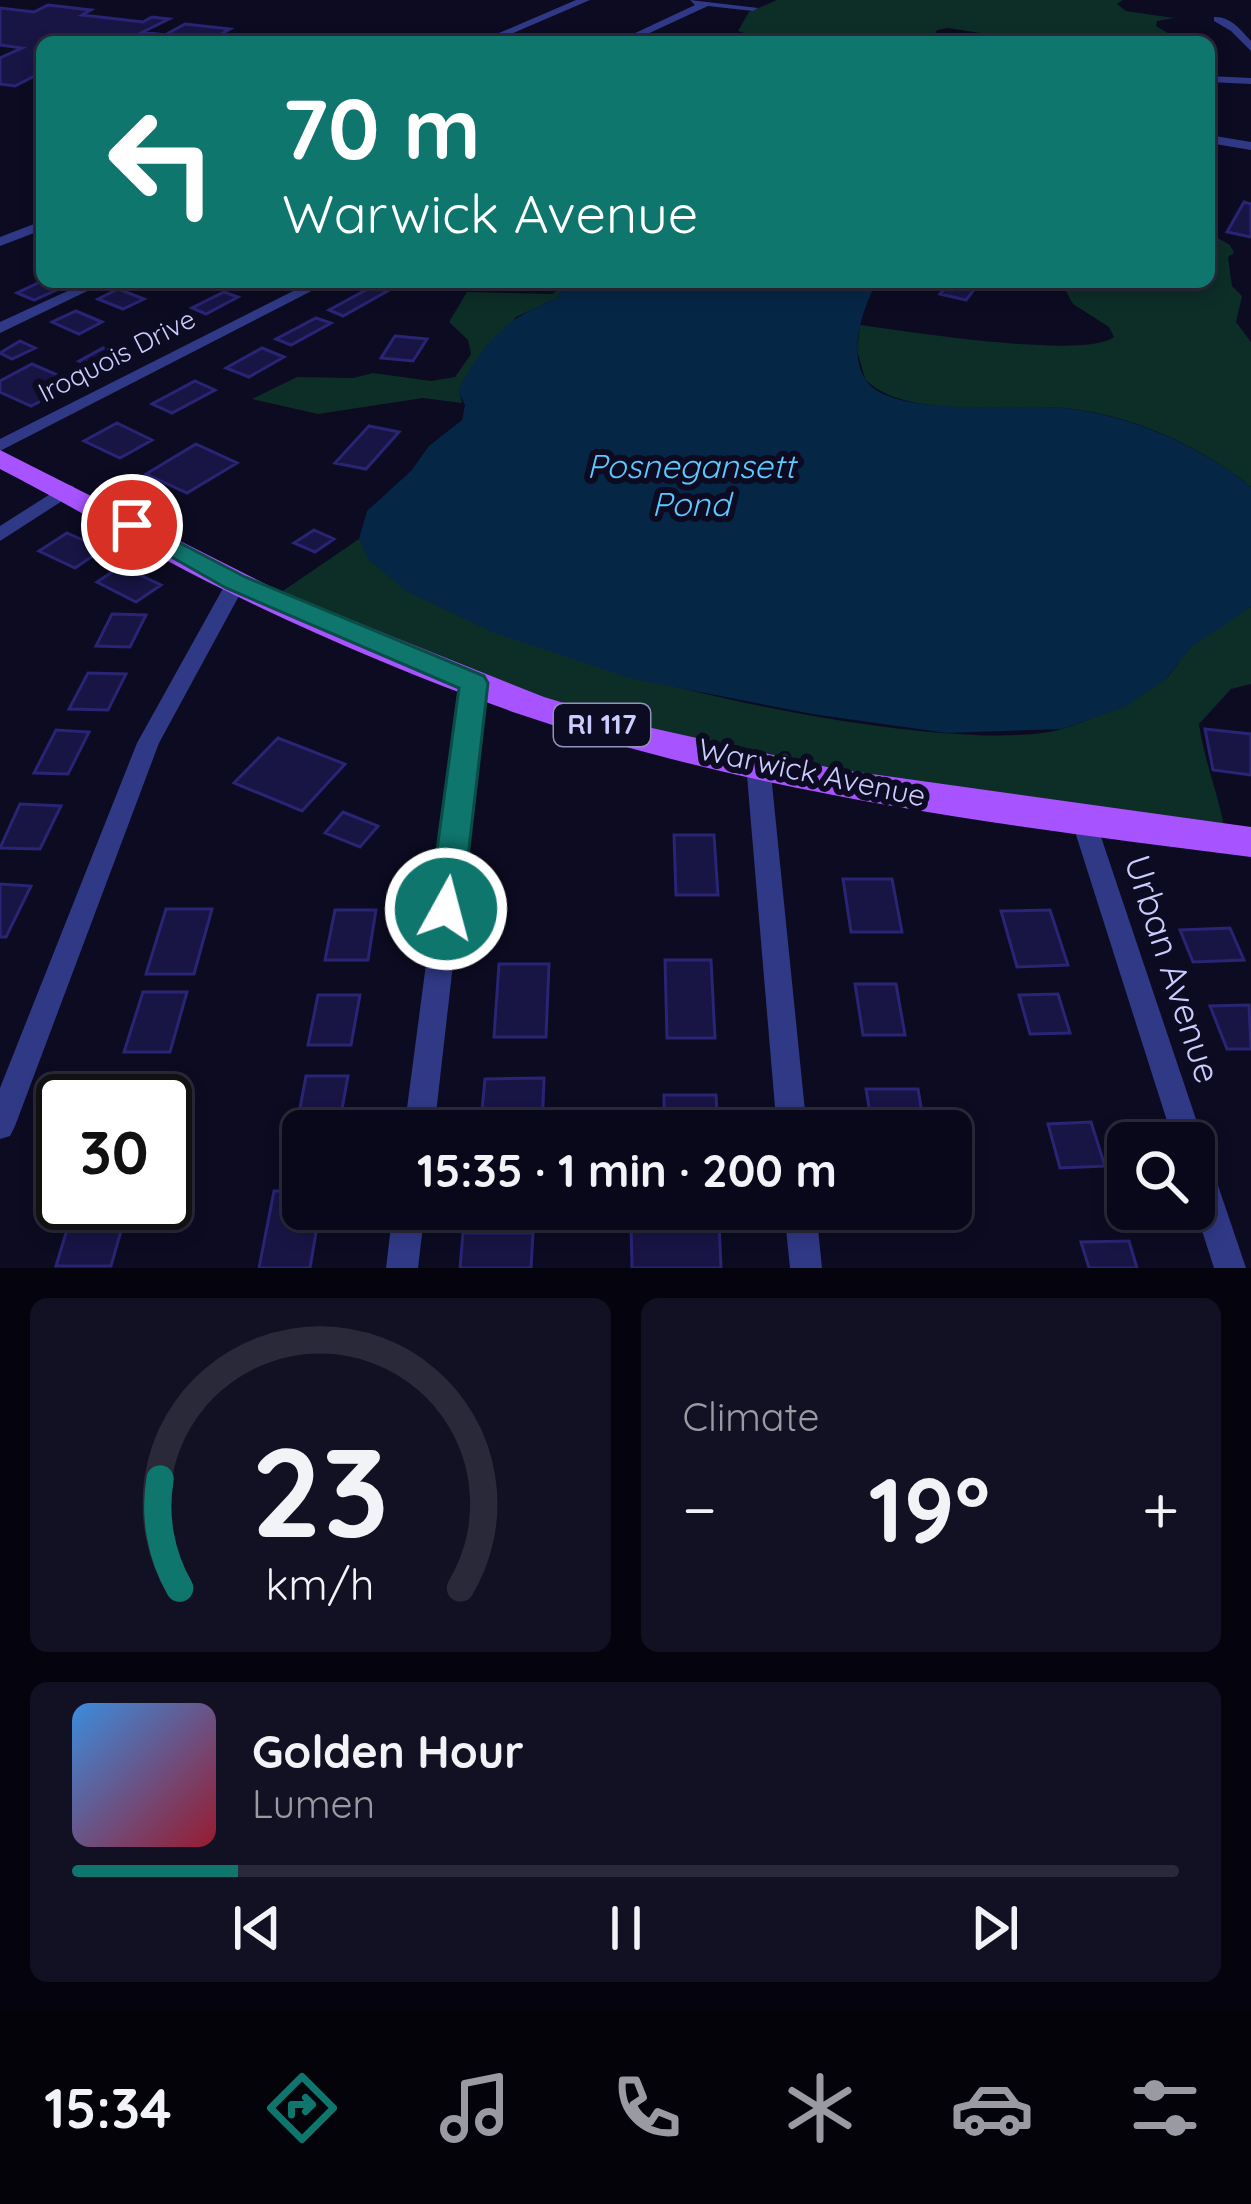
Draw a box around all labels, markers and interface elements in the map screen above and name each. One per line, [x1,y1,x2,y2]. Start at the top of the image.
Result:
text: 70 m [282,75,481,180]
icon: left [84,84,240,240]
text: Warwick Avenue [282,179,698,247]
street label: Iroquois Drive [32,301,201,409]
water label: Posnegansett Pond [587,445,799,524]
pin [81,474,183,576]
icon: arrive [99,492,165,558]
road number: RI 117 [554,704,650,746]
street label: Warwick Avenue [695,729,929,815]
position arrow [383,846,509,972]
street label: Urban Avenue [1115,849,1231,1088]
speed limit sign: 30 [36,1074,192,1230]
map controls [1107,1122,1215,1230]
button: search [1107,1122,1215,1230]
text: 15:35 · 1 min · 200 m [417,1142,837,1198]
text: Climate [683,1392,820,1441]
text: 23 [251,1412,389,1568]
text: 19° [869,1452,990,1565]
text: − [683,1467,717,1550]
text: + [1142,1467,1179,1550]
text: km/h [266,1557,375,1611]
text: Golden Hour [252,1723,524,1779]
text: Lumen [252,1779,375,1828]
icon: previous [224,1895,290,1961]
icon: pause [593,1895,659,1961]
icon: next [962,1895,1028,1961]
icon: directions [260,2066,344,2150]
icon: music [433,2066,517,2150]
icon: phone [605,2066,689,2150]
icon: climate [778,2066,862,2150]
icon: car [950,2066,1034,2150]
icon: filters [1123,2066,1207,2150]
text: 15:34 [44,2074,172,2142]

